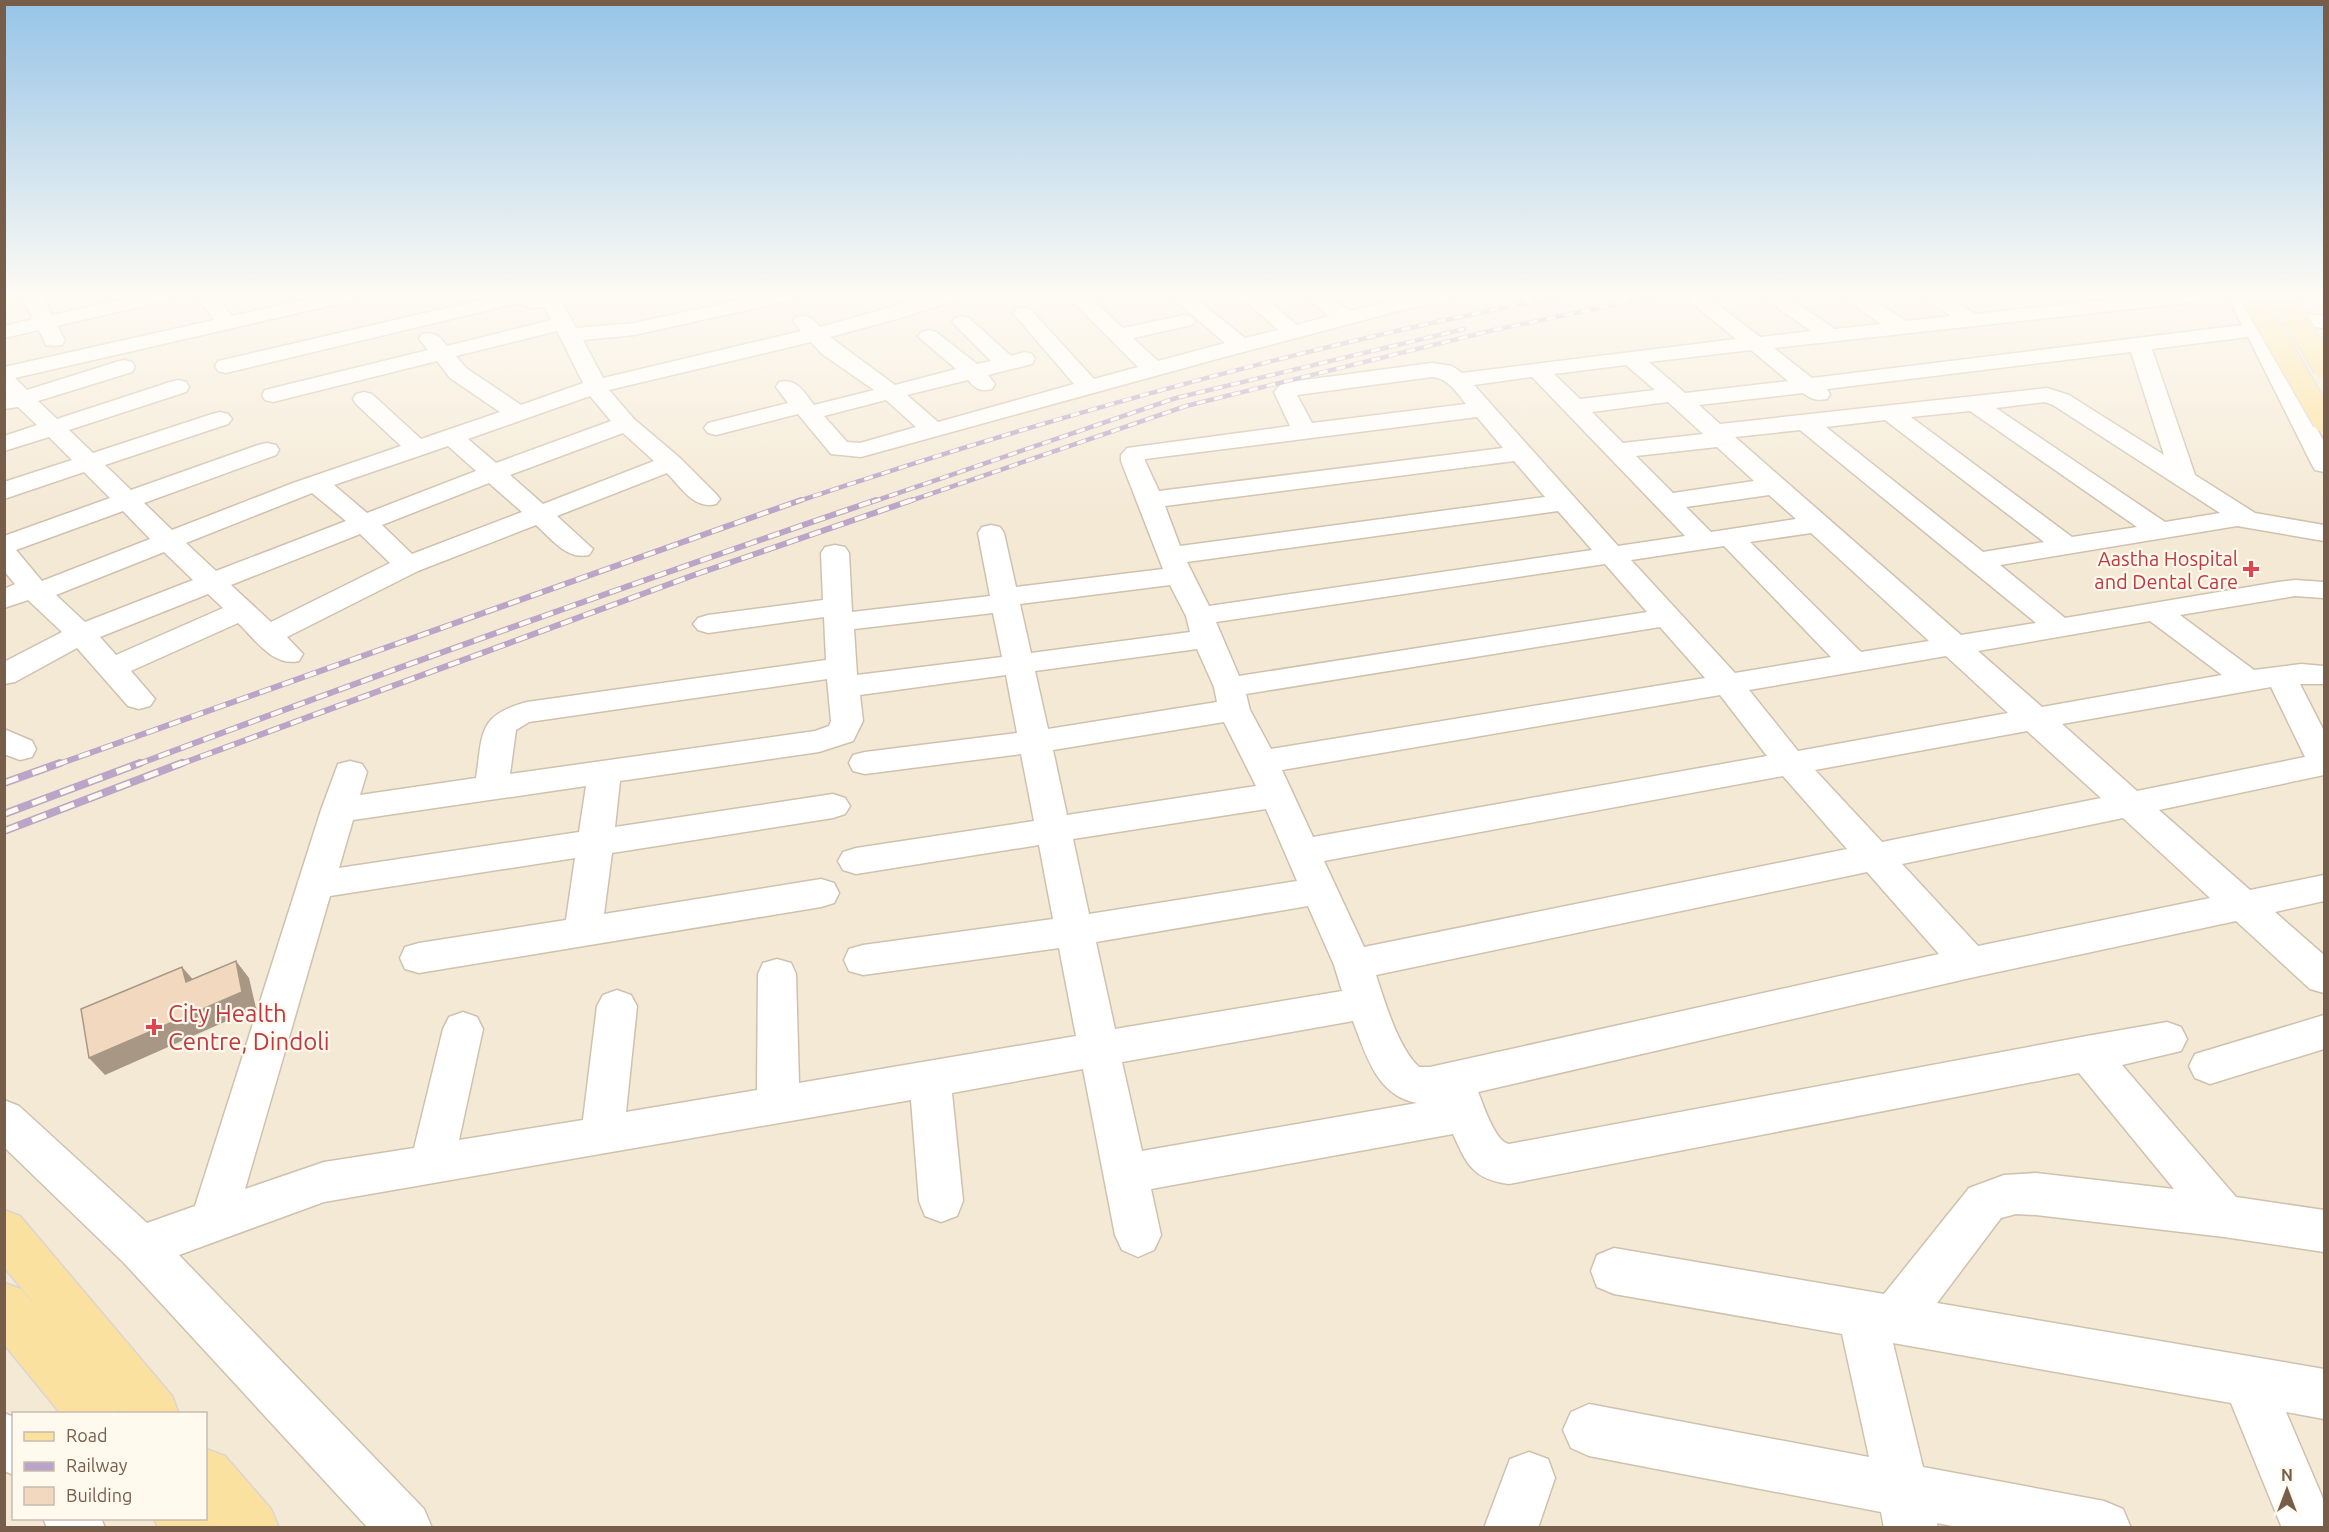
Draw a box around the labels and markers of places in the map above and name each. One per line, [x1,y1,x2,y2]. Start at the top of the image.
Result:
place label: Aastha Hospital and Dental Care [2094,547,2238,593]
marker: Aastha Hospital and Dental Care [2242,560,2260,578]
place label: City Health Centre, Dindoli [168,1000,329,1055]
marker: City Health Centre, Dindoli [145,1018,163,1036]

